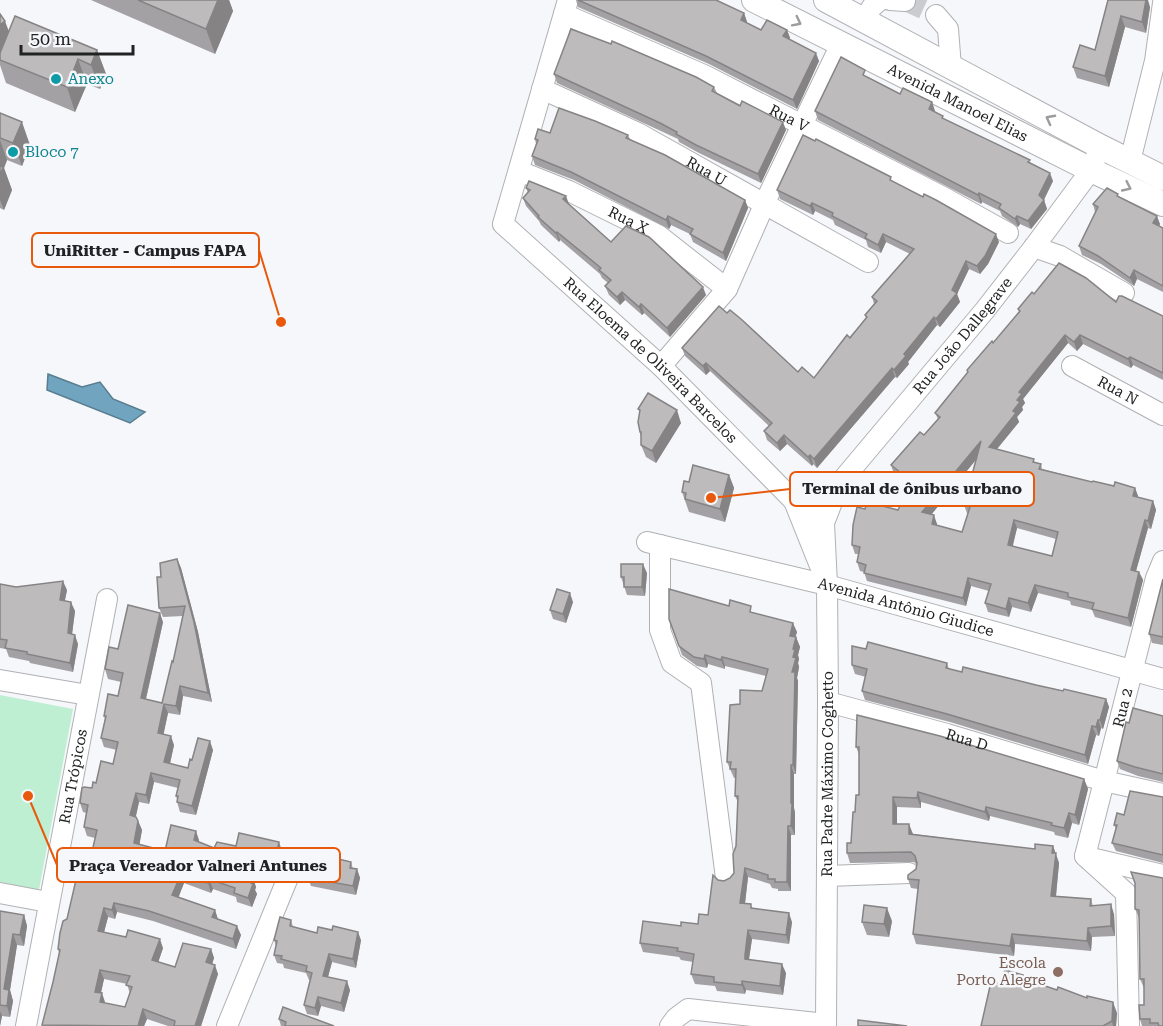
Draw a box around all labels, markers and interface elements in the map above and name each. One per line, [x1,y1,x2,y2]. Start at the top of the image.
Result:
one-way arrow [791,15,802,26]
scale bar [21,18,134,56]
text: 50 m [30,28,71,49]
street label: Avenida Manoel Elias [884,60,1031,146]
place label: Anexo [68,70,114,88]
marker: Anexo [49,72,63,86]
street label: Rua V [766,101,812,136]
one-way arrow [1045,115,1056,126]
place label: Bloco 7 [25,143,79,161]
marker: Bloco 7 [6,145,20,159]
street label: Rua U [683,153,730,190]
one-way arrow [1120,179,1131,191]
street label: Rua X [605,203,651,238]
callout: UniRitter - Campus FAPA [32,233,259,267]
text: UniRitter - Campus FAPA [44,241,247,260]
street label: Rua Eloema de Oliveira Barcelos [560,274,741,447]
street label: Rua João Dallegrave [909,274,1016,398]
street label: Rua N [1094,372,1141,409]
callout: Terminal de ônibus urbano [790,472,1034,506]
text: Terminal de ônibus urbano [802,479,1022,498]
street label: Avenida Antônio Giudice [816,574,996,640]
street label: Rua Padre Máximo Coghetto [818,671,837,877]
street label: Rua 2 [1109,686,1137,729]
street label: Rua D [944,725,990,755]
street label: Rua Trópicos [56,728,91,825]
callout: Praça Vereador Valneri Antunes [57,848,340,882]
text: Praça Vereador Valneri Antunes [69,856,327,875]
place label: Escola Porto Alegre [956,954,1046,989]
marker: Escola Porto Alegre [1051,965,1065,979]

